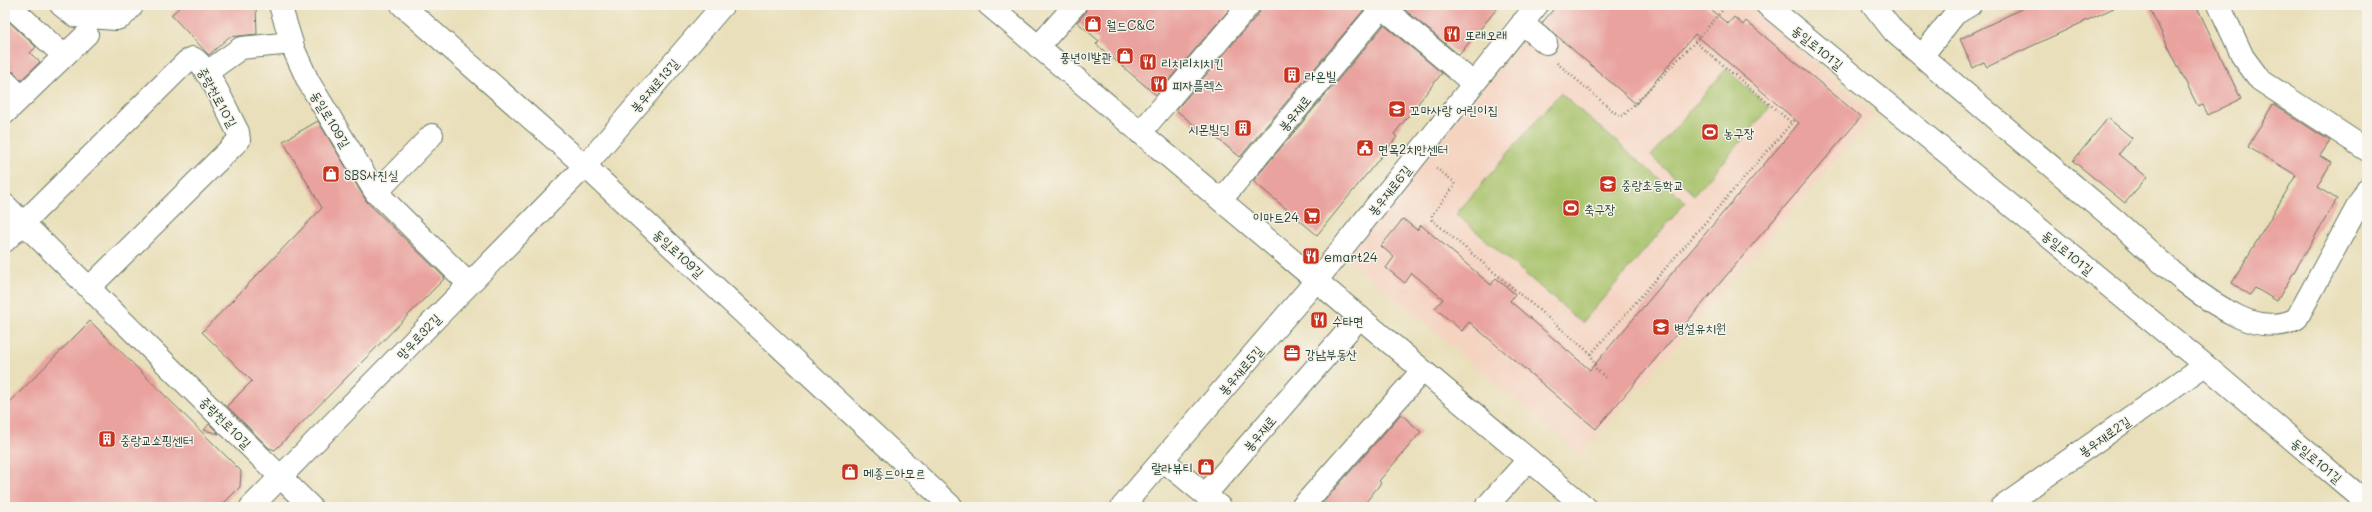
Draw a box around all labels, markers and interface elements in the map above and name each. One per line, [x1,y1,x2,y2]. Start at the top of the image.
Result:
shop icon: 월드C&C [1083,14,1103,34]
place label: 월드C&C [1106,16,1155,33]
street label: 동일로101길 [1789,21,1847,73]
restaurant icon: 또래오래 [1442,24,1462,44]
place label: 또래오래 [1465,26,1507,43]
shop icon: 풍년이발관 [1115,46,1135,66]
place label: 풍년이발관 [1060,48,1112,65]
restaurant icon: 리치리치치킨 [1138,52,1158,72]
place label: 리치리치치킨 [1161,54,1224,71]
street label: 봉우재로13길 [626,55,682,115]
street label: 중랑천로10길 [195,64,241,130]
building icon: 라온빌 [1282,65,1302,85]
place label: 라온빌 [1305,67,1337,84]
restaurant icon: 피자플렉스 [1149,74,1169,94]
place label: 피자플렉스 [1172,76,1224,93]
street label: 동일로109길 [307,87,355,151]
street label: 봉우재로 [1274,92,1314,134]
school or university icon: 꼬마사랑 어린이집 [1387,99,1407,119]
place label: 꼬마사랑 어린이집 [1410,101,1498,118]
building icon: 시몬빌딩 [1233,118,1253,138]
place label: 시몬빌딩 [1188,120,1230,137]
sports icon: 농구장 [1700,122,1720,142]
place label: 농구장 [1723,124,1754,141]
public building icon: 면목2치안센터 [1355,138,1375,158]
place label: 면목2치안센터 [1378,140,1448,157]
street label: 봉우재로6길 [1363,161,1415,219]
shop icon: SBS사진실 [321,164,341,184]
place label: SBS사진실 [344,166,399,183]
school or university icon: 중랑초등학교 [1598,174,1618,194]
place label: 중랑초등학교 [1621,176,1684,193]
sports icon: 축구장 [1561,198,1581,218]
place label: 축구장 [1584,200,1615,217]
supermarket icon: 이마트24 [1302,206,1322,226]
place label: 이마트24 [1253,208,1299,225]
street label: 동일로109길 [650,225,708,281]
street label: 동일로101길 [2039,226,2097,278]
restaurant icon: emart24 [1301,246,1321,266]
place label: emart24 [1324,248,1378,265]
street label: 망우로32길 [392,310,444,362]
restaurant icon: 수타면 [1309,310,1329,330]
place label: 수타면 [1332,312,1363,329]
school or university icon: 병설유치원 [1651,317,1671,337]
place label: 병설유치원 [1674,319,1726,336]
street label: 봉우재로5길 [1214,342,1266,398]
office icon: 강남부동산 [1282,343,1302,363]
place label: 강남부동산 [1305,345,1357,362]
street label: 중랑천로10길 [197,393,255,451]
street label: 봉우재로 [1239,412,1279,454]
street label: 봉우재로2길 [2075,412,2133,460]
building icon: 중랑교쇼핑센터 [97,429,117,449]
place label: 중랑교쇼핑센터 [120,431,193,448]
street label: 동일로101길 [2288,434,2346,486]
shop icon: 랄라뷰티 [1196,457,1216,477]
place label: 랄라뷰티 [1151,459,1193,476]
shop icon: 메종드아모르 [840,462,860,482]
place label: 메종드아모르 [863,464,926,481]

